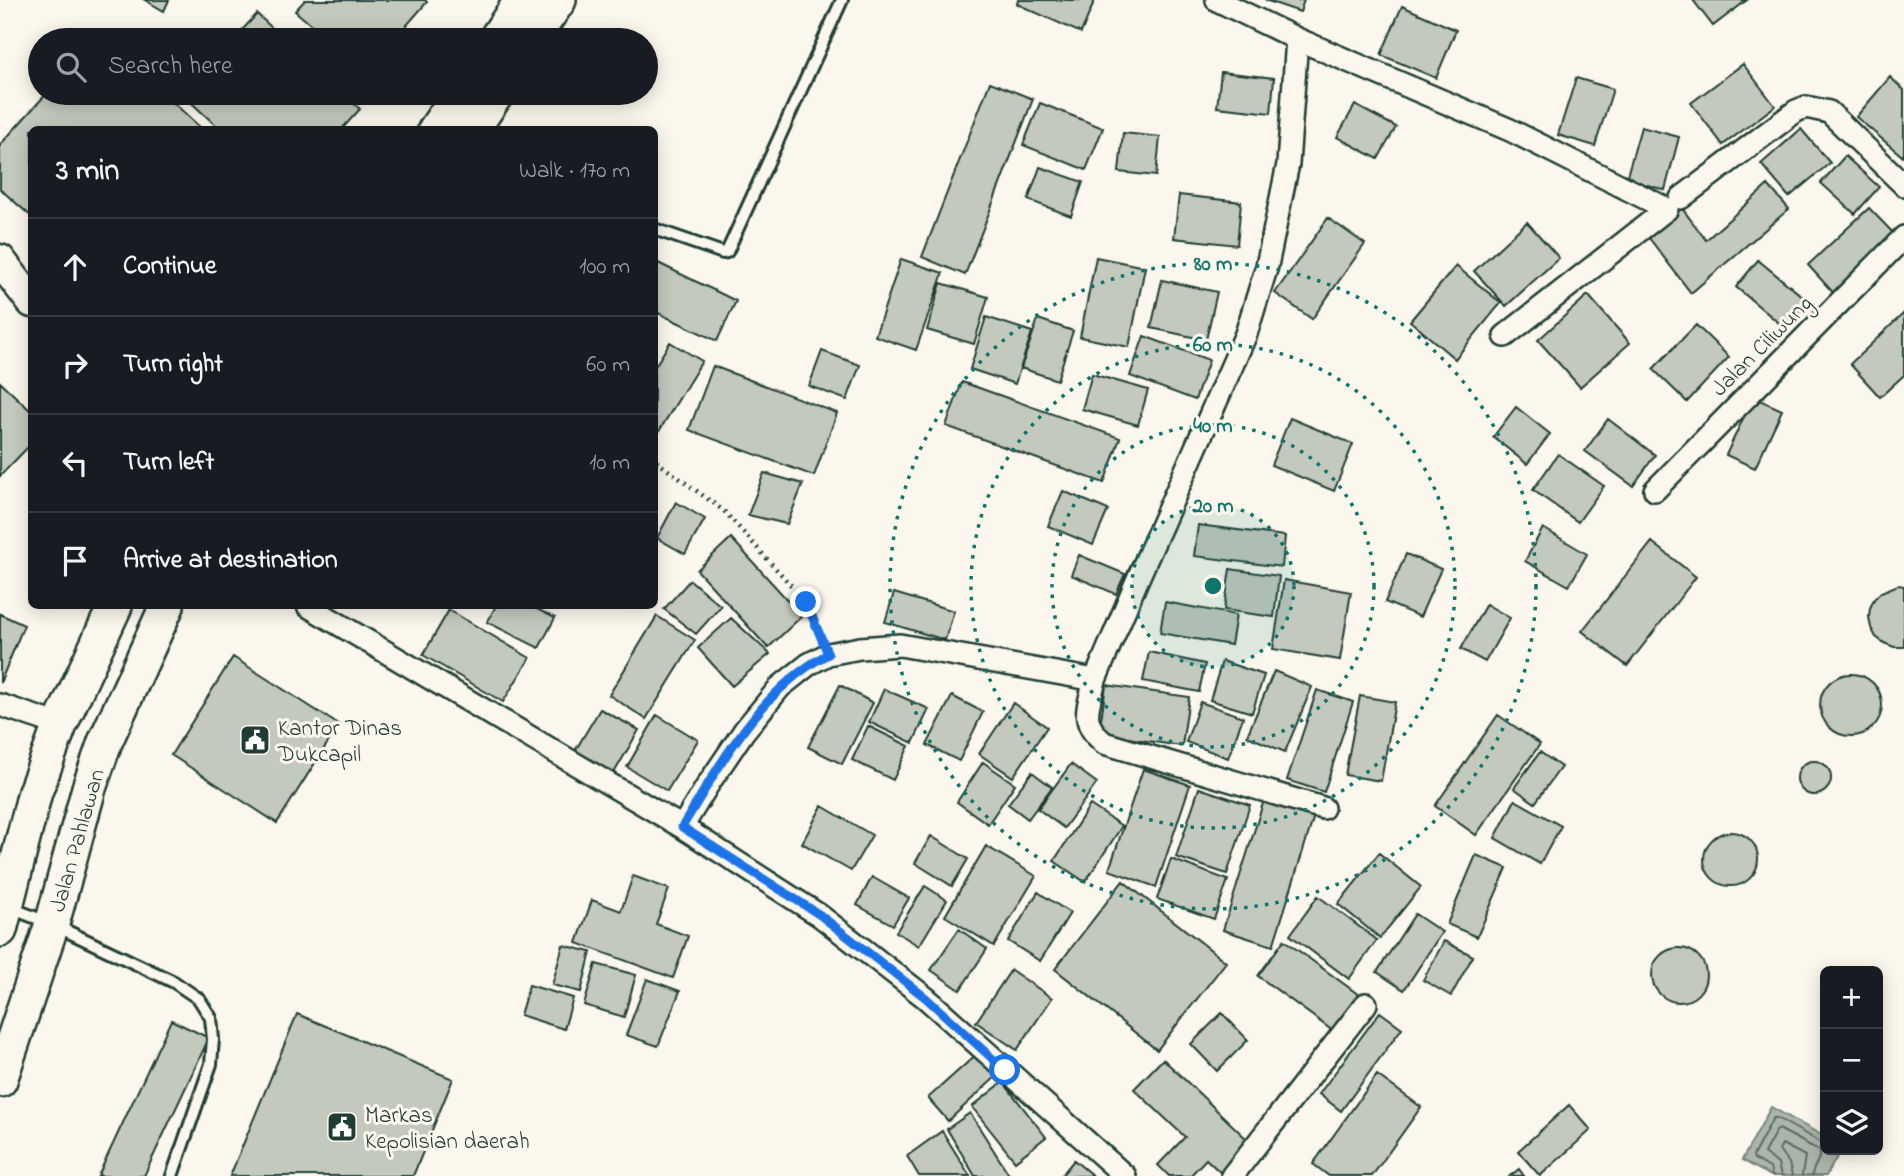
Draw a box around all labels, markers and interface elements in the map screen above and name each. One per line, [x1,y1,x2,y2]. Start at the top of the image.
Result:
search box [28,28,658,105]
icon: search [52,48,90,86]
text: Search here [108,48,233,86]
text: 3 min [56,150,119,194]
text: Walk · 170 m [519,155,630,188]
icon: ahead [56,248,94,286]
text: Continue [123,248,216,286]
text: 80 m [1193,250,1232,280]
text: 100 m [579,251,630,284]
street label: Jalan Ciliwung [1705,289,1822,406]
text: 60 m [1193,331,1233,361]
icon: right [56,346,94,384]
text: Turn right [123,346,223,384]
text: 60 m [586,349,630,382]
text: 40 m [1193,412,1233,442]
icon: left [56,444,94,482]
text: Turn left [123,444,214,482]
text: 10 m [589,447,630,480]
text: 20 m [1191,492,1234,522]
icon: arrive [56,542,94,580]
text: Arrive at destination [123,542,338,580]
centre of rings [1201,574,1225,598]
route end [790,586,821,617]
place label: Kantor Dinas Dukcapil [277,713,402,772]
public building icon: Kantor Dinas Dukcapil [238,723,272,757]
street label: Jalan Pahlawan [42,765,115,916]
map controls [1820,966,1883,1155]
button: + [1820,966,1883,1029]
button: − [1820,1029,1883,1092]
route start [989,1054,1020,1085]
button: layers [1820,1092,1883,1155]
place label: Markas Kepolisian daerah [365,1100,530,1159]
public building icon: Markas Kepolisian daerah [325,1110,359,1144]

